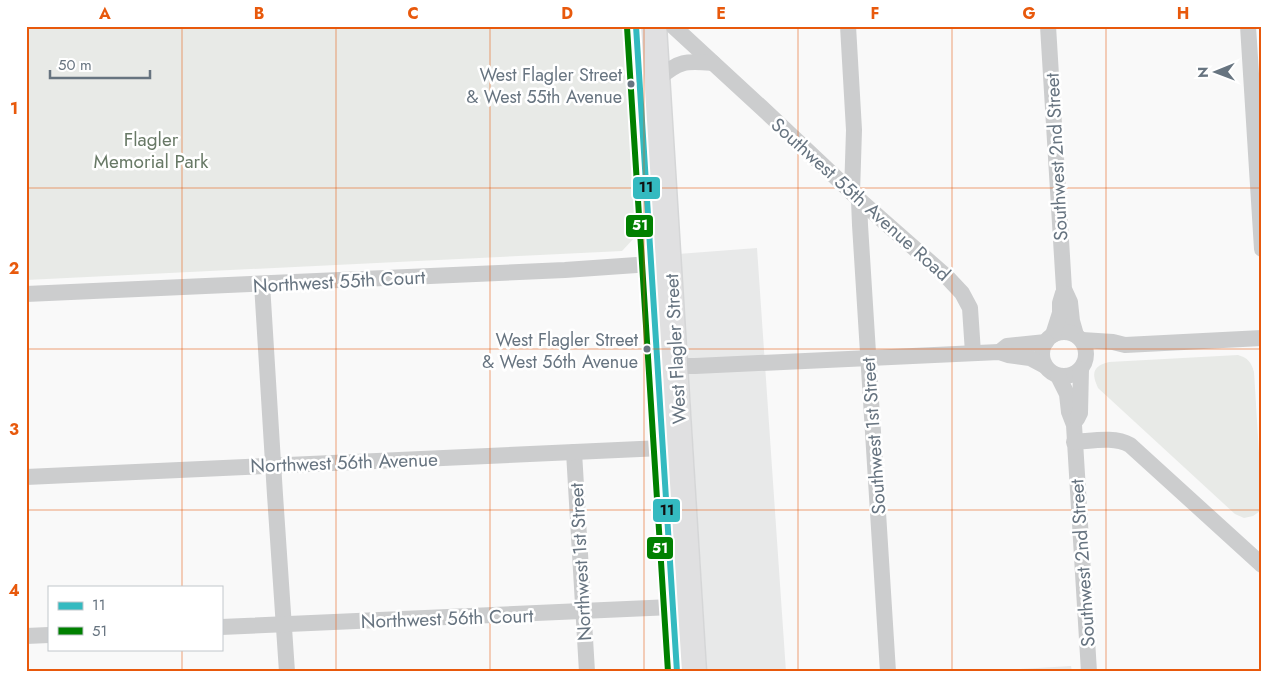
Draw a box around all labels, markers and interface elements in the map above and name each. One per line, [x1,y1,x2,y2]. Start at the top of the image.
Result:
text: A [98,2,111,25]
text: B [254,2,264,25]
text: C [407,2,419,25]
text: D [561,2,573,25]
text: E [716,2,726,25]
text: F [871,2,879,25]
text: G [1022,2,1036,25]
text: H [1177,2,1189,25]
scale bar [50,48,150,80]
north arrow [1190,48,1240,98]
text: 50 m [58,54,92,76]
place label: West Flagler Street & West 55th Avenue [466,62,623,110]
text: N [1193,66,1213,78]
street label: Southwest 2nd Street [1039,72,1074,242]
marker: West Flagler Street & West 55th Avenue [626,79,636,89]
text: 1 [10,97,18,120]
street label: Southwest 55th Avenue Road [765,111,956,287]
park label: Flagler Memorial Park [94,126,209,175]
line badge: 11 [632,176,661,200]
text: 11 [639,177,653,197]
line badge: 51 [625,214,654,238]
text: 51 [632,215,648,235]
text: 2 [9,257,19,280]
street label: Northwest 55th Court [252,263,426,299]
street label: West Flagler Street [658,273,693,425]
place label: West Flagler Street & West 56th Avenue [482,327,639,375]
marker: West Flagler Street & West 56th Avenue [642,344,652,354]
street label: Southwest 1st Street [855,356,892,515]
text: 3 [9,418,19,441]
street label: Northwest 56th Avenue [250,446,438,479]
street label: Southwest 2nd Street [1063,478,1102,648]
street label: Northwest 1st Street [563,482,598,642]
line badge: 11 [652,498,681,523]
text: 11 [660,500,674,520]
line badge: 51 [646,536,674,560]
text: 51 [652,538,668,558]
text: 4 [8,579,20,602]
legend [48,586,222,650]
text: 11 [92,594,106,616]
street label: Northwest 56th Court [360,602,534,635]
text: 51 [92,620,107,642]

